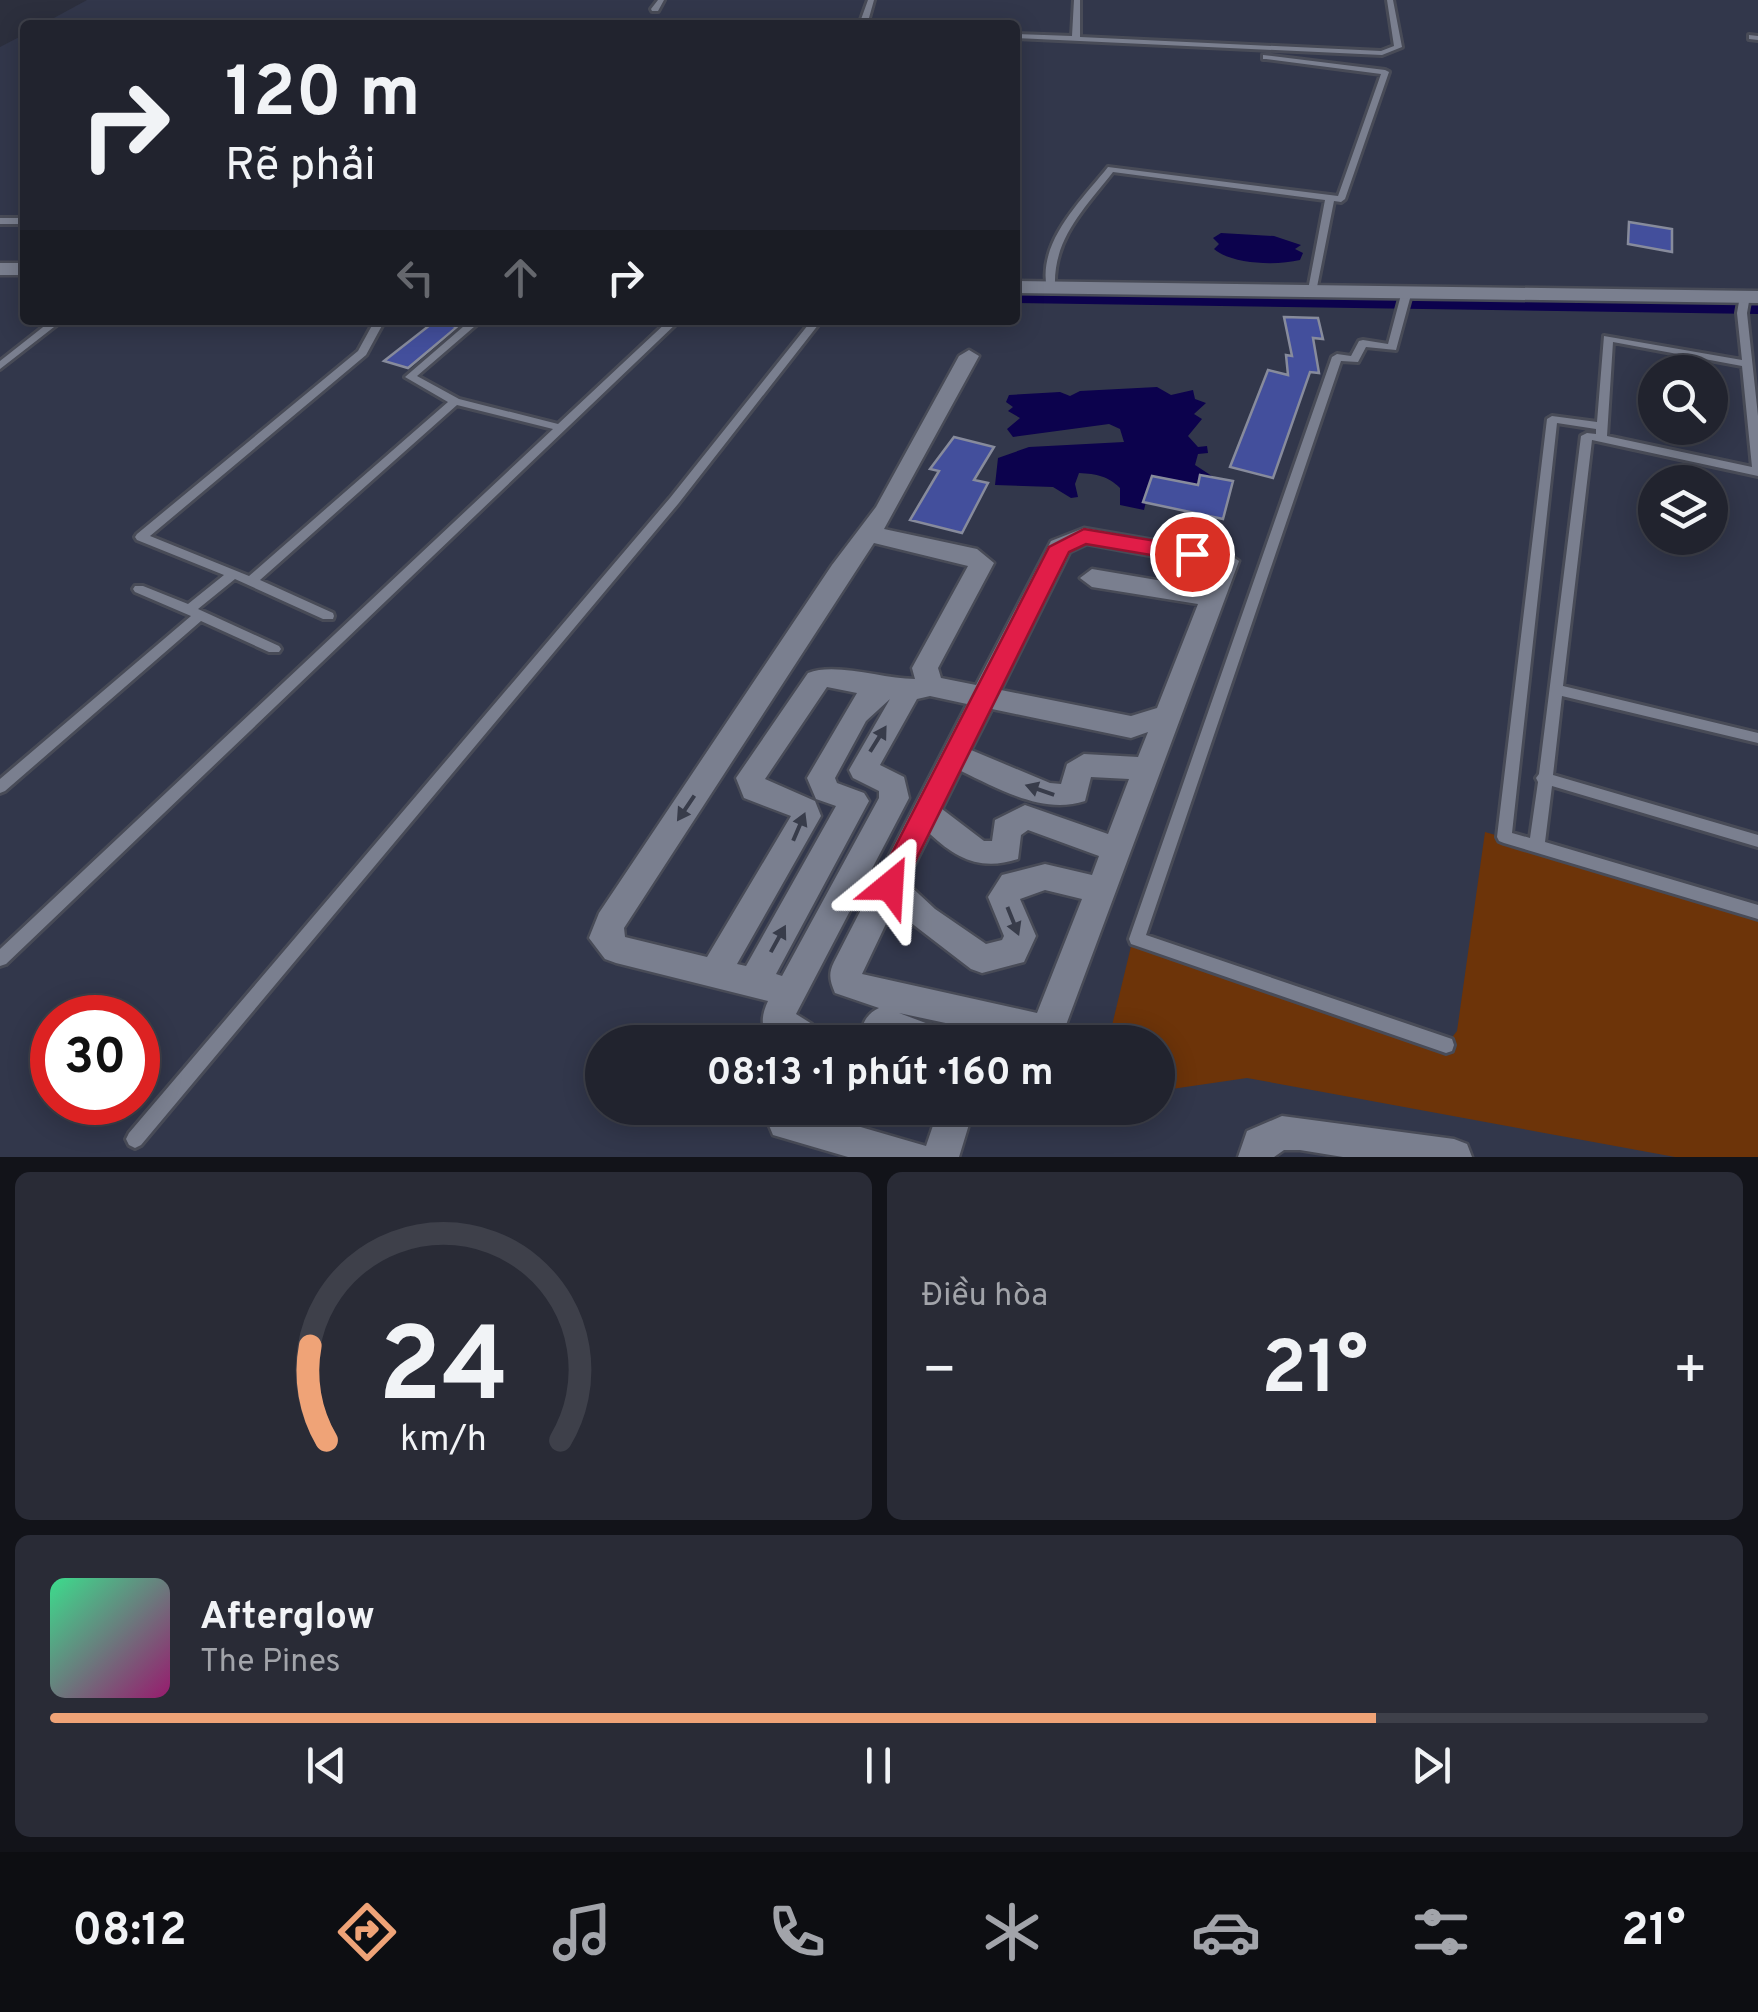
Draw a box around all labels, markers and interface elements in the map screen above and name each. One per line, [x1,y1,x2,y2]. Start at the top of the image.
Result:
text: 120 m [225,52,421,141]
icon: right [60,60,190,190]
text: Rẽ phải [225,139,376,196]
icon: left [388,250,443,305]
icon: ahead [493,250,548,305]
icon: right [598,250,653,305]
map controls [1638,355,1728,555]
button: search [1638,355,1728,445]
button: layers [1638,465,1728,555]
pin [1150,512,1235,597]
icon: arrive [1165,527,1220,582]
one-way arrow [869,725,886,753]
one-way arrow [1024,782,1054,797]
one-way arrow [677,795,696,822]
one-way arrow [791,812,807,842]
position arrow [838,834,942,938]
one-way arrow [1005,907,1021,937]
one-way arrow [769,925,786,954]
speed limit sign: 30 [30,995,160,1125]
text: 08:13 · 1 phút · 160 m [707,1050,1054,1099]
text: Điều hòa [922,1277,1048,1317]
text: 24 [378,1306,508,1438]
text: 21° [1261,1325,1368,1420]
text: − [922,1338,957,1408]
text: + [1673,1338,1708,1408]
text: km/h [400,1418,487,1464]
text: Afterglow [200,1594,375,1643]
text: The Pines [200,1643,341,1683]
icon: previous [299,1738,354,1793]
icon: pause [851,1738,906,1793]
icon: next [1404,1738,1459,1793]
icon: directions [332,1897,402,1967]
icon: music [547,1897,617,1967]
icon: phone [762,1897,832,1967]
icon: climate [977,1897,1047,1967]
icon: car [1191,1897,1261,1967]
icon: filters [1406,1897,1476,1967]
text: 08:12 [72,1904,187,1961]
text: 21° [1621,1904,1686,1961]

